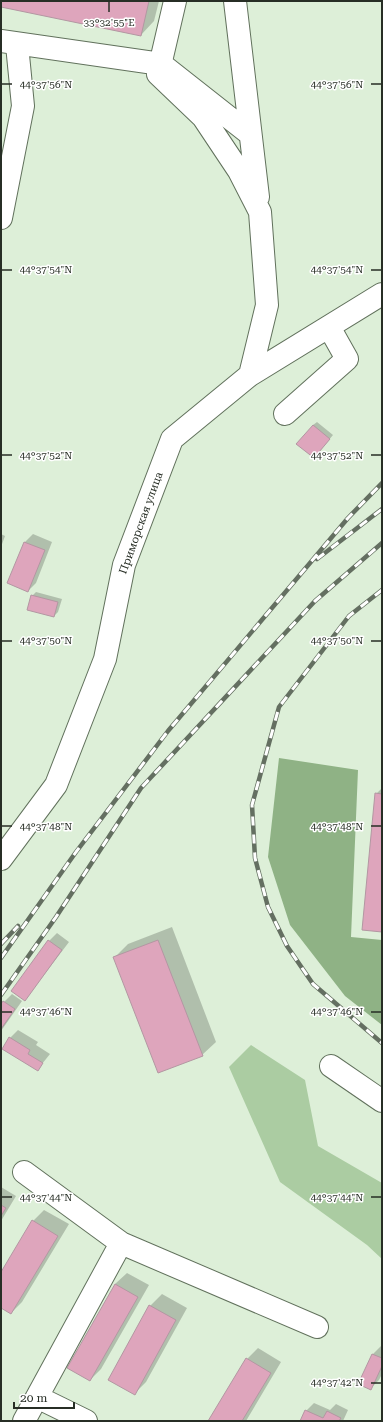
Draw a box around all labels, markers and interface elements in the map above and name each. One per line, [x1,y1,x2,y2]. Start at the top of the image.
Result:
text: 33°32'55"E [83,17,135,28]
text: 44°37'56"N [20,79,72,90]
text: 44°37'56"N [311,79,363,90]
text: 44°37'54"N [20,264,72,275]
text: 44°37'54"N [311,264,363,275]
text: 44°37'52"N [20,450,72,461]
text: 44°37'52"N [311,450,363,461]
street label: Приморская улица [116,470,166,576]
text: 44°37'50"N [20,635,72,646]
text: 44°37'50"N [311,635,363,646]
text: 44°37'48"N [20,821,72,832]
text: 44°37'48"N [311,821,363,832]
text: 44°37'46"N [20,1006,72,1017]
text: 44°37'46"N [311,1006,363,1017]
text: 44°37'44"N [20,1192,72,1203]
text: 44°37'44"N [311,1192,363,1203]
text: 44°37'42"N [311,1377,363,1388]
scale bar [14,1384,74,1410]
text: 20 m [20,1391,47,1405]

